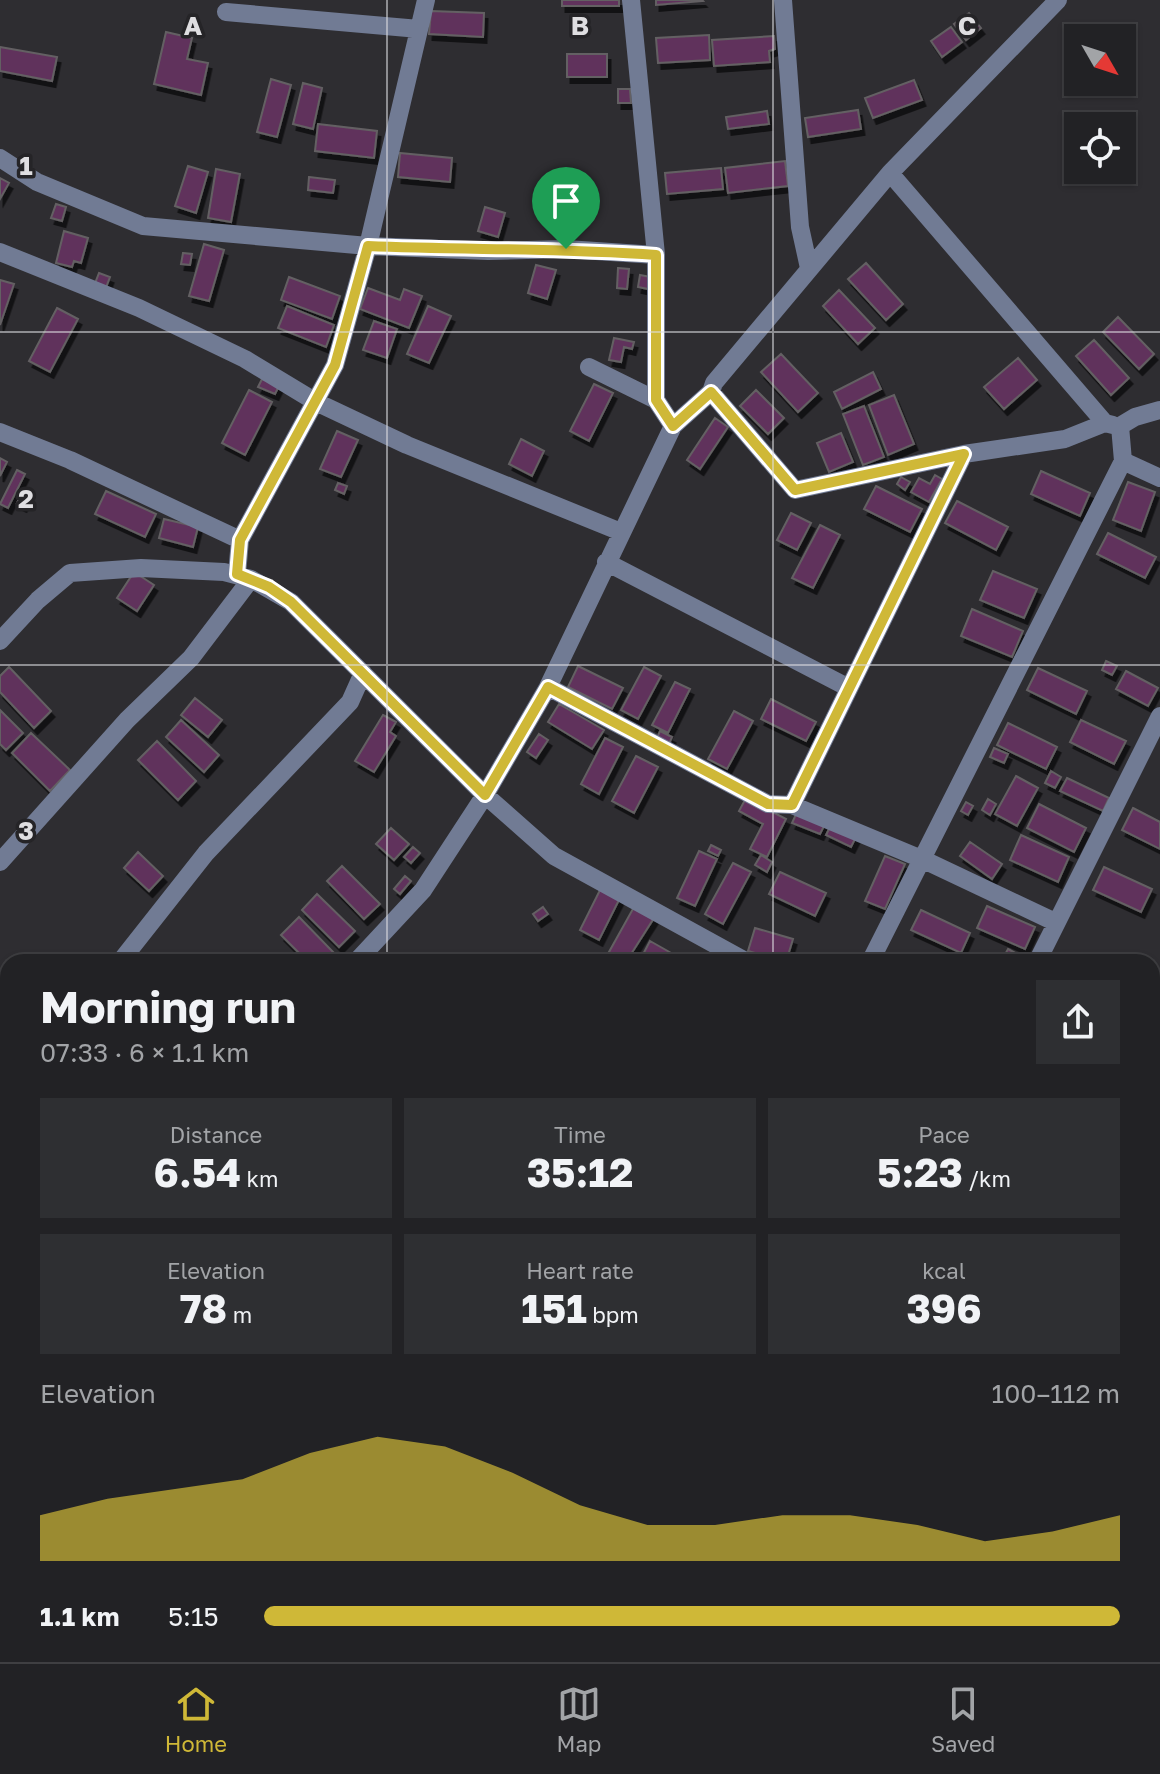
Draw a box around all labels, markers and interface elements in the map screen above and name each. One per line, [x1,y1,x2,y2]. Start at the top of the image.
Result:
text: A [184,10,203,41]
text: B [571,10,589,41]
text: C [958,10,976,41]
north arrow [1064,24,1136,96]
map controls [1064,24,1136,184]
button: locate [1064,112,1136,184]
text: 1 [19,150,33,181]
pin [532,167,600,249]
icon: arrive [544,179,588,223]
text: 2 [18,483,34,514]
text: 3 [18,815,34,846]
text: Morning run [40,980,296,1033]
button: share [1036,980,1120,1064]
text: 07:33 · 6 × 1.1 km [40,1037,249,1068]
text: Distance [170,1121,262,1148]
text: Time [554,1121,606,1148]
text: Pace [918,1121,970,1148]
text: 6.54 [153,1148,241,1196]
text: 35:12 [527,1148,633,1196]
text: 5:23 [877,1148,963,1196]
text: km [241,1165,279,1192]
text: /km [963,1165,1011,1192]
text: Elevation [167,1257,265,1284]
text: Heart rate [526,1257,634,1284]
text: kcal [922,1257,966,1284]
text: 78 [180,1284,227,1332]
text: 151 [521,1284,587,1332]
text: 396 [906,1284,982,1332]
text: m [227,1301,252,1328]
text: bpm [587,1301,639,1328]
text: Elevation [40,1378,156,1409]
text: 100–112 m [992,1378,1120,1409]
text: 1.1 km [40,1601,119,1632]
text: 5:15 [168,1601,219,1632]
tab: Home [165,1682,227,1757]
tab: Map [557,1682,601,1757]
tab: Saved [931,1682,995,1757]

